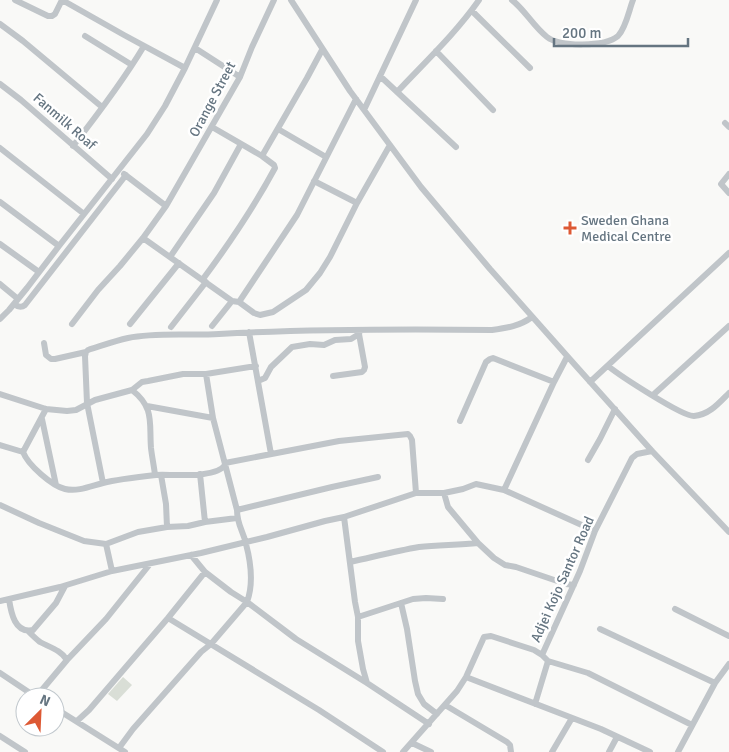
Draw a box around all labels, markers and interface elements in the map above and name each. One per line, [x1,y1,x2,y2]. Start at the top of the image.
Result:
scale bar [554,15,688,47]
text: 200 m [562,24,602,42]
street label: Orange Street [185,59,239,140]
street label: Fanmilk Roaf [30,89,101,154]
place label: Sweden Ghana Medical Centre [581,212,671,245]
marker: Sweden Ghana Medical Centre [563,221,577,235]
street label: Adjei Kojo Santor Road [527,514,598,645]
north arrow [15,687,65,737]
text: N [37,691,53,710]

